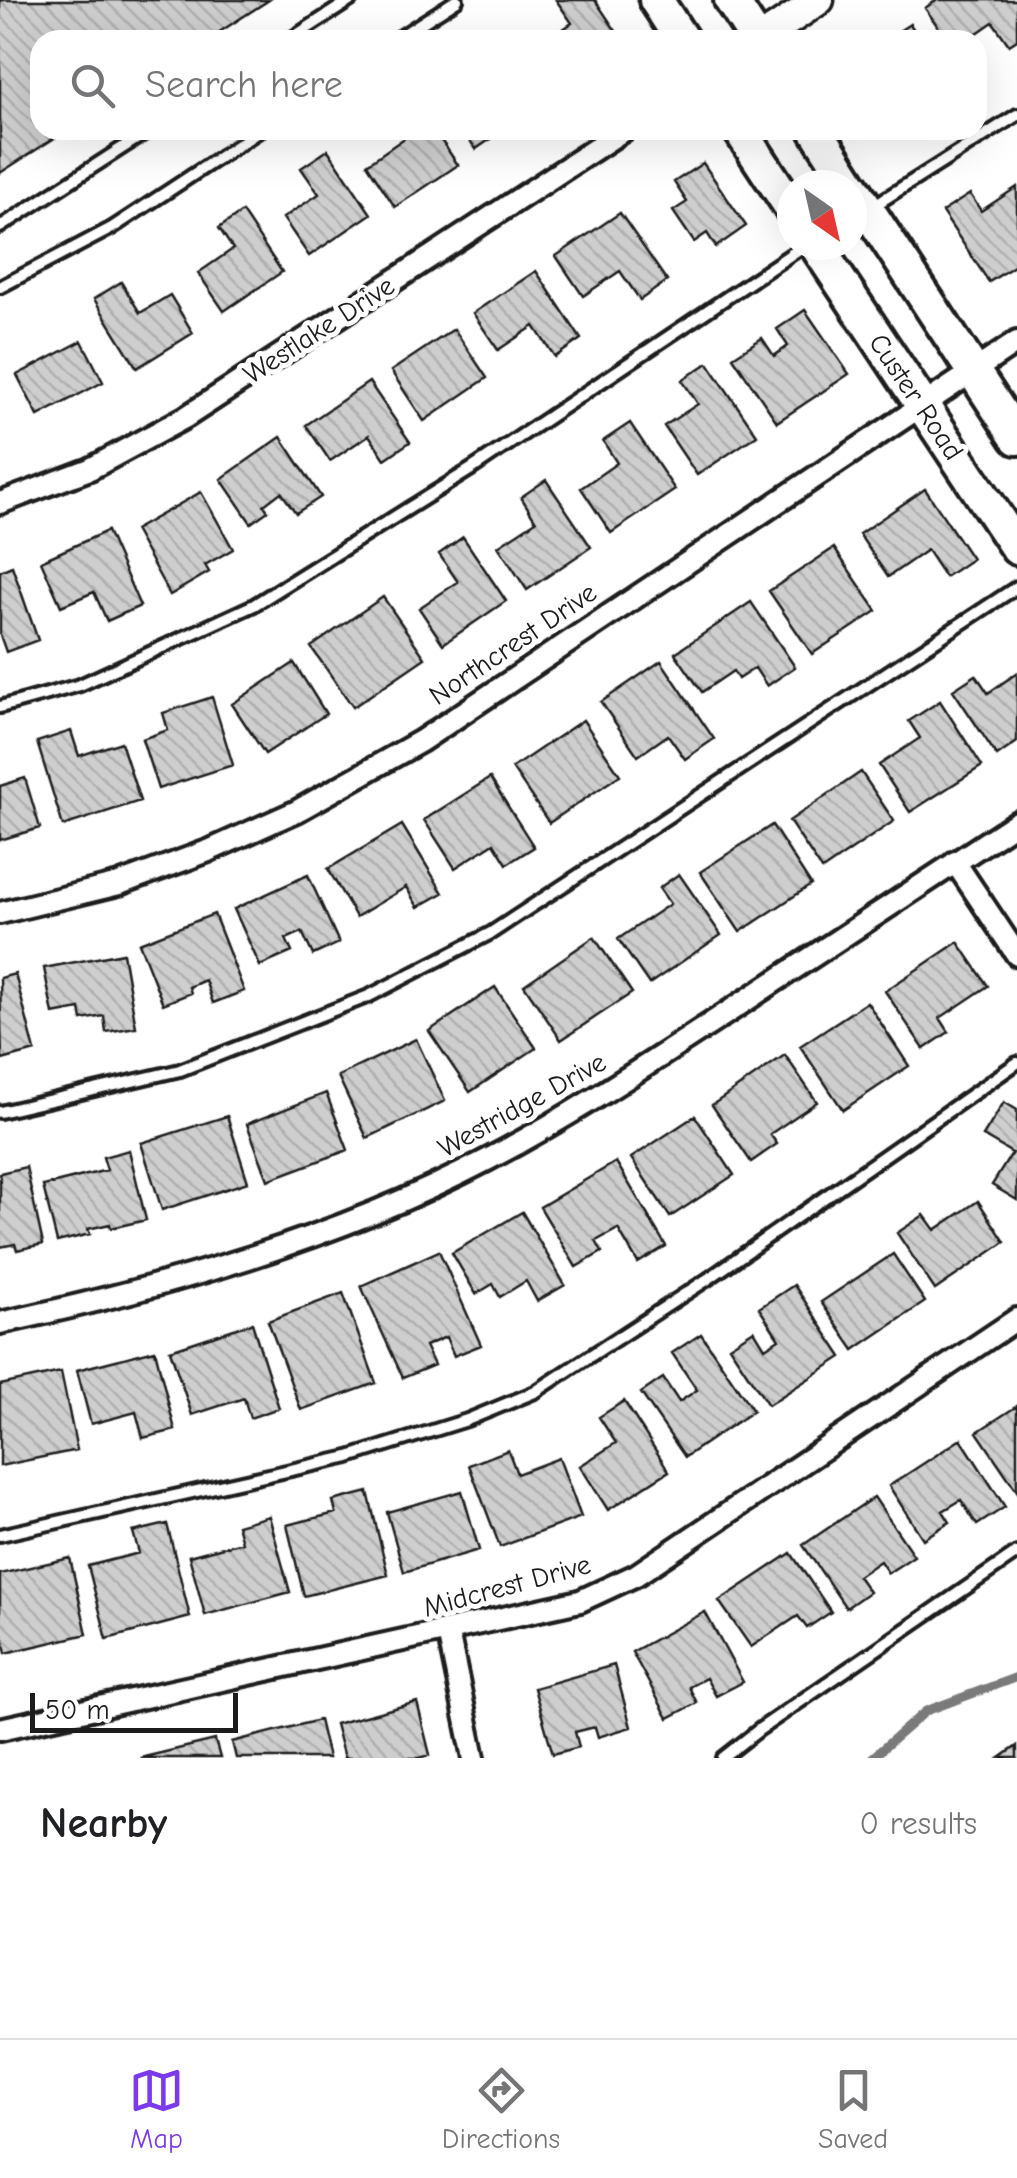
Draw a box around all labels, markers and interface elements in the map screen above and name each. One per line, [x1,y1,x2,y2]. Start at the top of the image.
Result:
search box [30,30,987,140]
icon: search [65,58,120,113]
text: Search here [145,63,343,107]
north arrow [777,170,867,260]
street label: Westlake Drive [238,269,400,391]
street label: Custer Road [862,328,970,466]
street label: Northcrest Drive [423,576,603,712]
street label: Westridge Drive [433,1046,611,1164]
street label: Midcrest Drive [420,1548,594,1624]
scale bar [30,1688,238,1732]
text: 50 m [45,1694,110,1726]
text: Nearby [40,1799,167,1848]
text: 0 results [860,1805,977,1842]
tab: Map [129,2063,184,2155]
tab: Directions [442,2063,560,2155]
tab: Saved [818,2063,888,2155]

